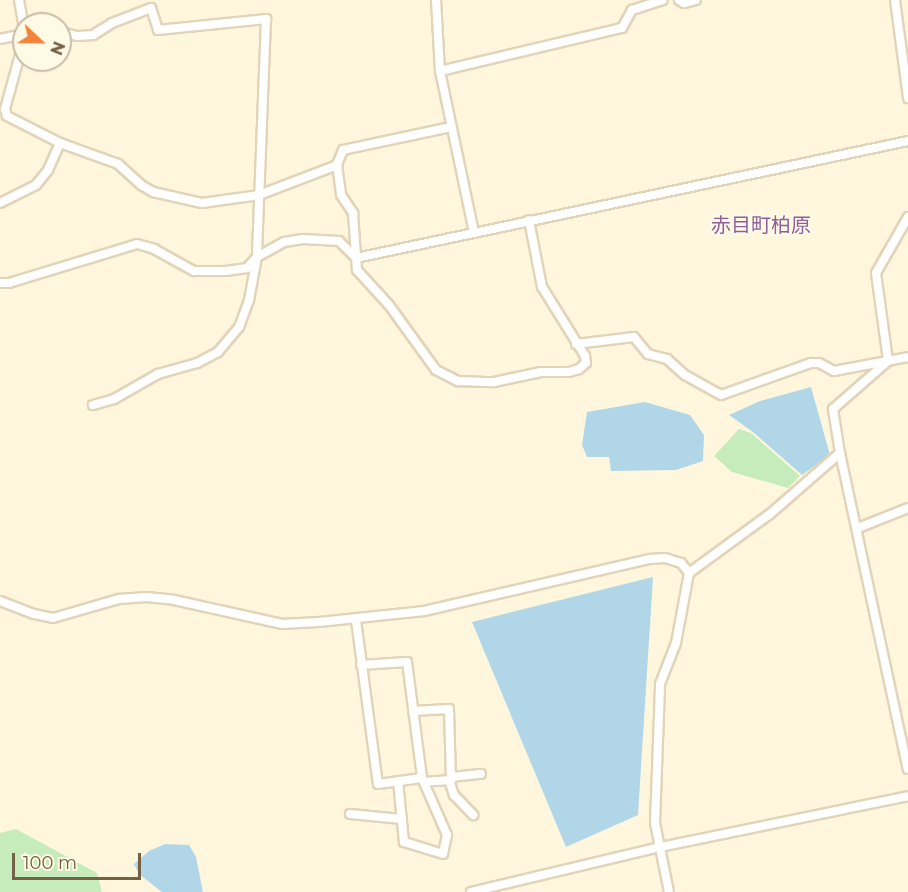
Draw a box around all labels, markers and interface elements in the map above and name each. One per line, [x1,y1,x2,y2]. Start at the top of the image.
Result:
north arrow [12,12,72,72]
text: N [46,39,69,58]
district label: 赤目町柏原 [711,213,811,237]
scale bar [15,841,144,879]
text: 100 m [23,852,77,874]

